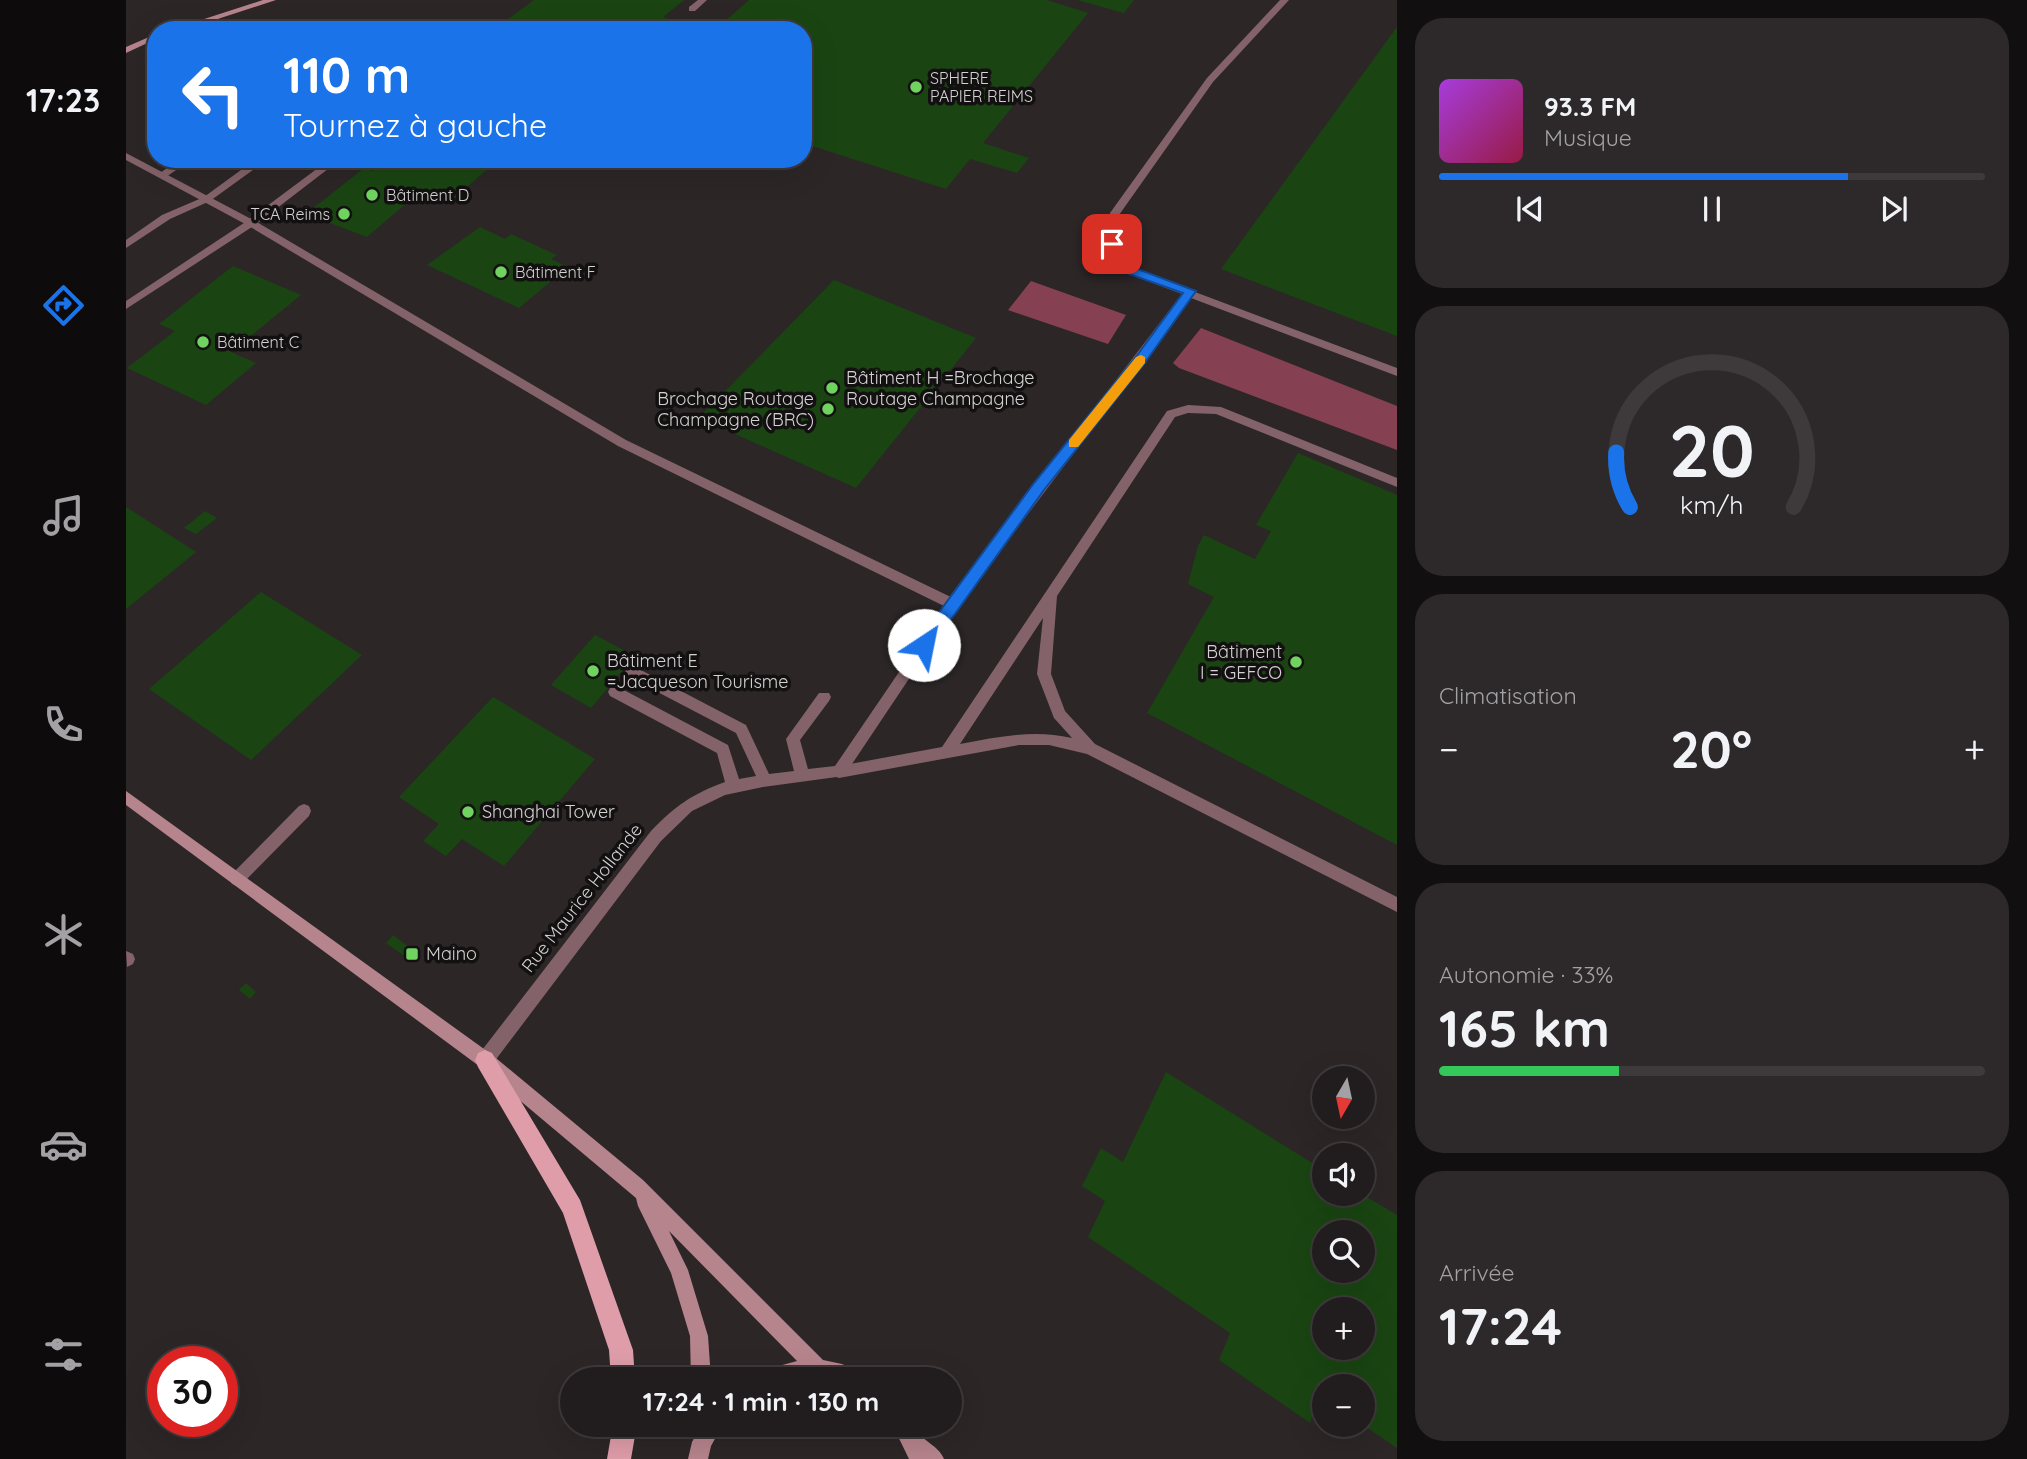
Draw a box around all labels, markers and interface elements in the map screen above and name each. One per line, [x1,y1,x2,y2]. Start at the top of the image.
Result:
text: 110 m [283,44,410,105]
icon: left [168,49,259,140]
place label: SPHERE PAPIER REIMS [930,68,1033,106]
marker: SPHERE PAPIER REIMS [908,79,924,95]
text: 17:23 [26,80,100,120]
text: 93.3 FM [1544,90,1636,123]
text: Tournez à gauche [283,105,547,145]
text: Musique [1544,123,1632,152]
place label: Bâtiment D [386,185,469,205]
marker: Bâtiment D [364,187,380,203]
icon: previous [1511,190,1549,228]
icon: pause [1693,190,1731,228]
icon: next [1875,190,1913,228]
place label: TCA Reims [250,204,330,224]
marker: TCA Reims [336,206,352,222]
pin [1082,214,1142,274]
icon: arrive [1093,225,1131,263]
place label: Bâtiment F [515,262,596,282]
marker: Bâtiment F [493,264,509,280]
icon: directions [39,281,88,330]
place label: Bâtiment C [217,332,299,352]
marker: Bâtiment C [195,334,211,350]
place label: Bâtiment H =Brochage Routage Champagne [846,366,1034,410]
marker: Bâtiment H =Brochage Routage Champagne [824,380,840,396]
place label: Brochage Routage Champagne (BRC) [657,387,814,431]
marker: Brochage Routage Champagne (BRC) [820,401,836,417]
text: 20 [1669,405,1755,496]
text: km/h [1680,489,1744,520]
icon: music [39,491,88,540]
position arrow [887,608,961,682]
place label: Bâtiment I = GEFCO [1200,640,1282,684]
place label: Bâtiment E =Jacqueson Tourisme [607,649,788,693]
marker: Bâtiment I = GEFCO [1288,654,1304,670]
marker: Bâtiment E =Jacqueson Tourisme [585,663,601,679]
text: Climatisation [1439,681,1577,710]
icon: phone [39,700,88,749]
text: 20° [1670,716,1752,781]
text: − [1439,725,1459,773]
text: + [1964,725,1985,773]
place label: Shanghai Tower [482,800,615,823]
marker: Shanghai Tower [460,804,476,820]
street label: Rue Maurice Hollande [516,819,647,977]
icon: climate [39,910,88,959]
place label: Maino [426,942,477,965]
marker: Maino [404,946,420,962]
text: Autonomie · 33% [1439,960,1613,989]
text: 165 km [1439,995,1610,1060]
north arrow [1312,1066,1376,1129]
map controls [1312,1066,1375,1437]
icon: car [39,1120,88,1169]
button: sound [1312,1143,1375,1206]
button: search [1312,1220,1375,1283]
text: Arrivée [1439,1258,1515,1287]
text: 17:24 [1439,1293,1562,1358]
button: + [1312,1297,1375,1360]
icon: filters [39,1330,88,1379]
speed limit sign: 30 [147,1346,238,1437]
button: − [1312,1374,1375,1437]
text: 17:24 · 1 min · 130 m [643,1385,879,1418]

